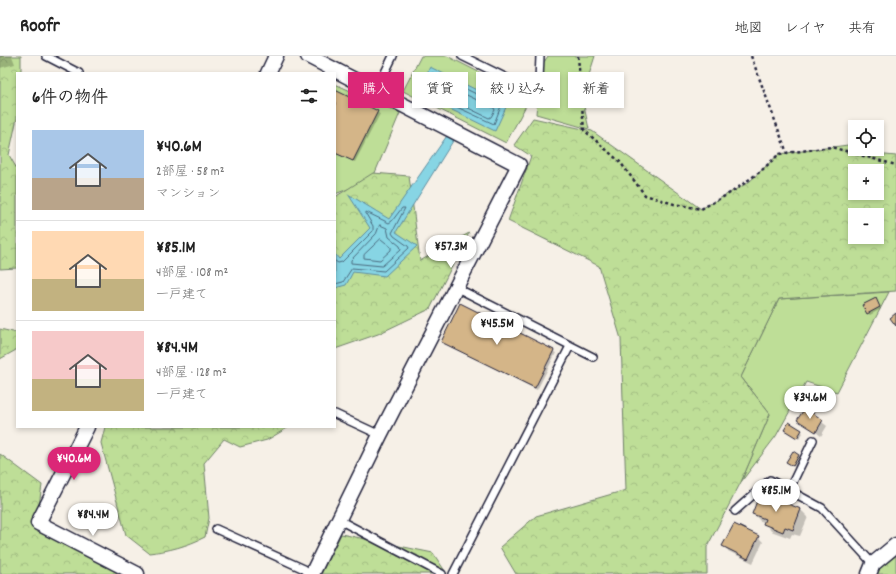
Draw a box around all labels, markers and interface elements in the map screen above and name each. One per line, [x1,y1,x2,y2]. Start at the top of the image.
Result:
text: Roofr [20,14,60,41]
text: 地図 [735,19,763,39]
text: レイヤ [785,19,826,39]
text: 共有 [848,19,876,39]
chip: 購入 [348,72,404,108]
chip: 賃貸 [412,72,468,108]
chip: 絞り込み [476,72,560,108]
chip: 新着 [568,72,624,108]
icon: filters [298,85,320,107]
text: 6件の物件 [32,87,108,111]
map controls [848,120,884,244]
button: locate [848,120,884,156]
text: ¥40.6M [156,136,202,160]
icon: home [64,146,112,194]
text: 2部屋 · 58 m² [156,163,224,182]
button: + [848,164,884,200]
text: マンション [156,185,220,204]
button: − [848,208,884,244]
pin: ¥57.3M [418,235,484,269]
text: ¥85.1M [156,237,195,261]
text: ¥57.3M [435,238,467,257]
icon: home [64,247,112,295]
text: 4部屋 · 108 m² [156,264,228,283]
text: 一戸建て [156,286,208,305]
pin: ¥45.5M [464,312,530,346]
text: ¥45.5M [480,315,514,334]
text: ¥84.4M [156,337,198,361]
icon: home [64,347,112,395]
text: 4部屋 · 128 m² [156,364,227,383]
text: 一戸建て [156,386,208,405]
pin: ¥34.6M [777,386,843,420]
text: ¥34.6M [793,389,827,408]
pin: ¥40.6M [41,447,107,481]
text: ¥40.6M [57,450,91,469]
pin: ¥85.1M [743,479,809,513]
text: ¥85.1M [761,482,791,501]
pin: ¥84.4M [60,503,126,537]
text: ¥84.4M [77,506,109,525]

